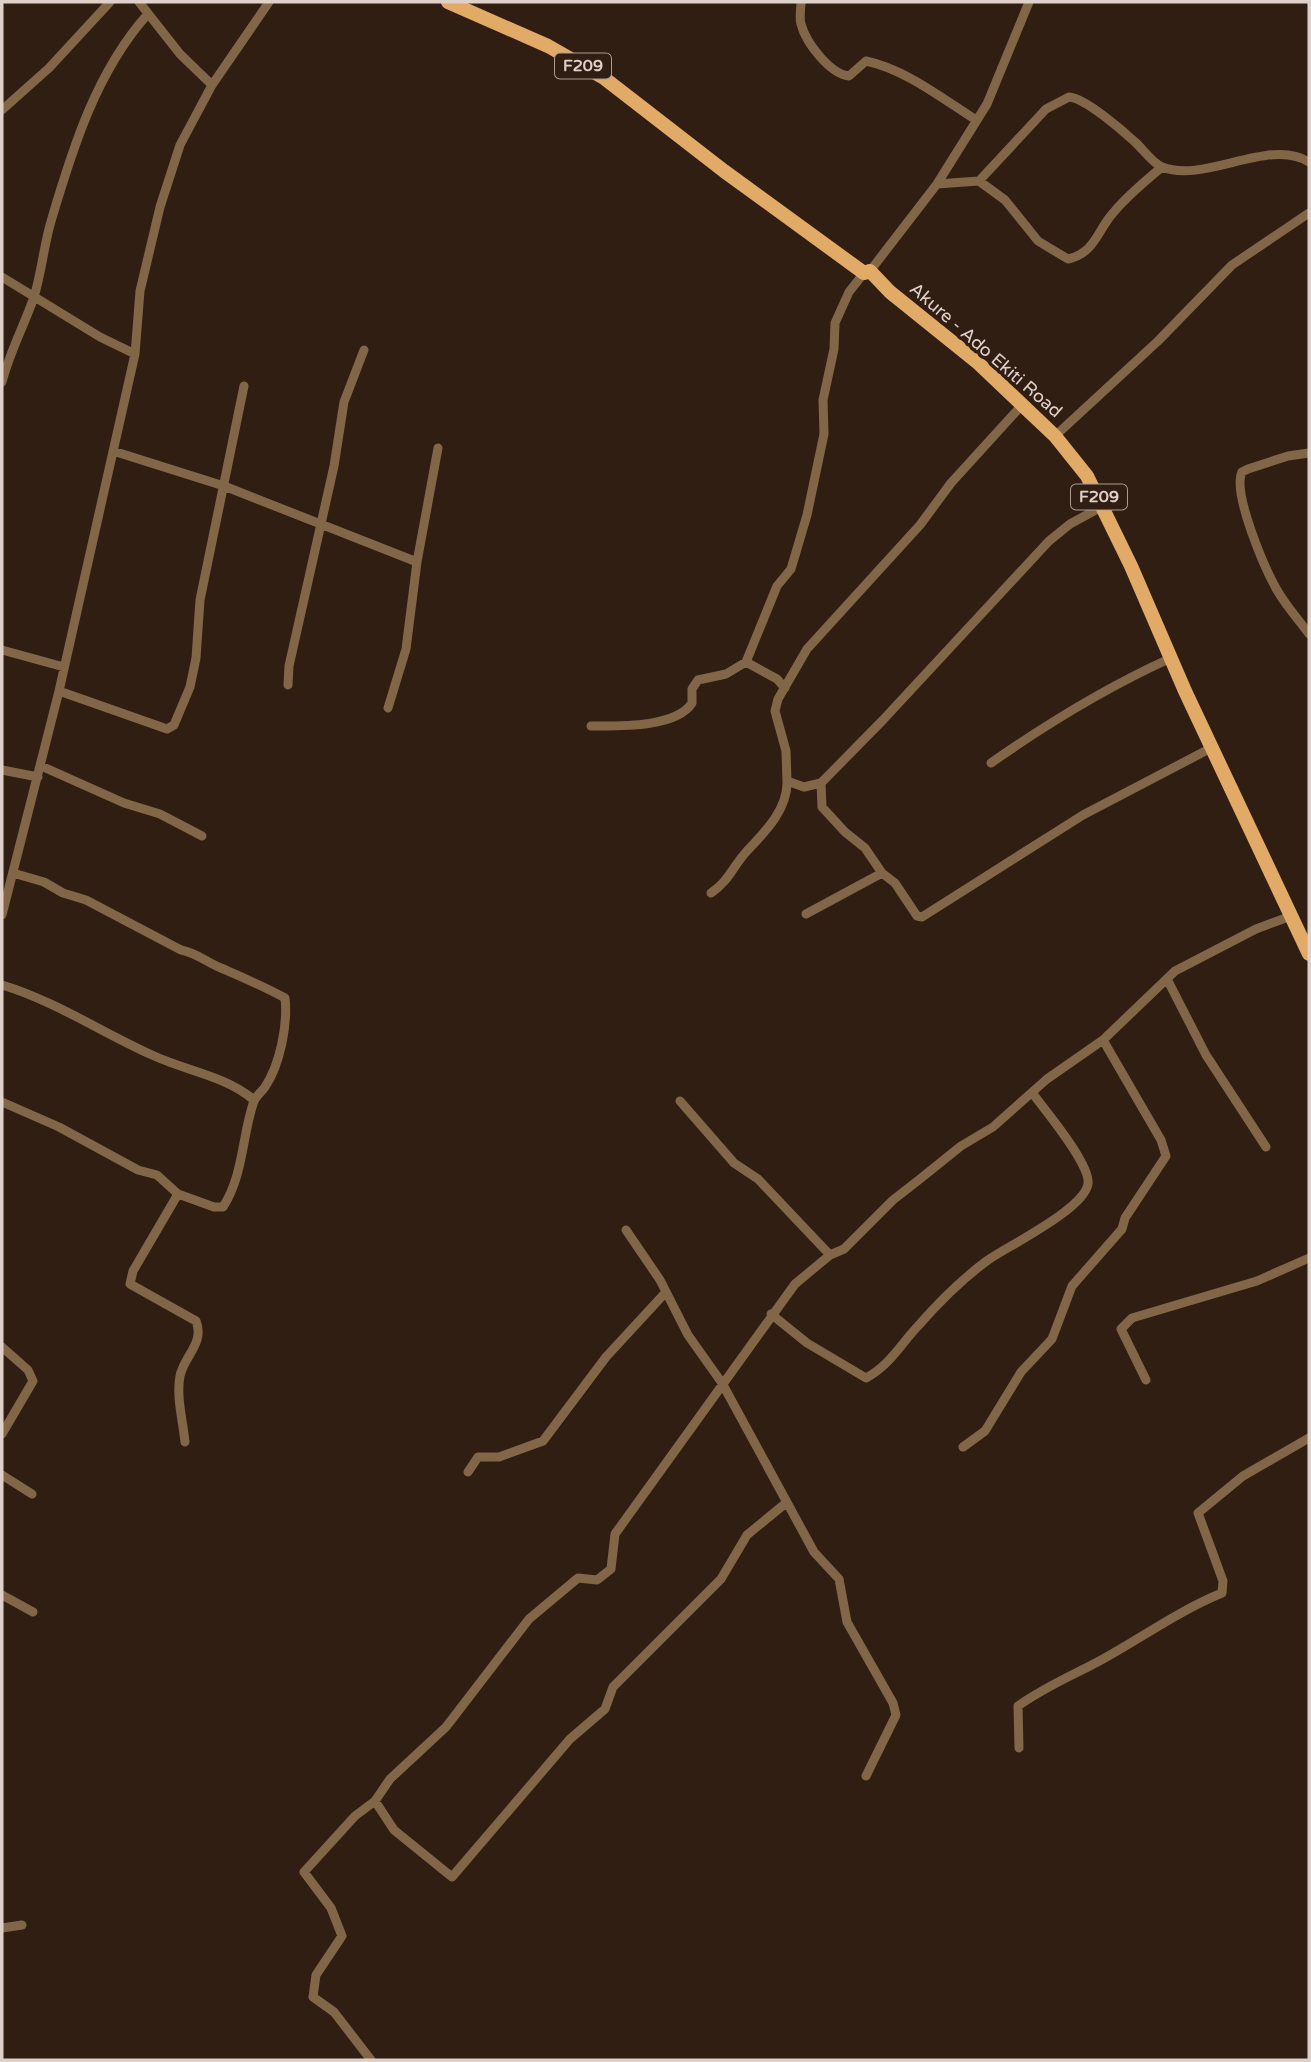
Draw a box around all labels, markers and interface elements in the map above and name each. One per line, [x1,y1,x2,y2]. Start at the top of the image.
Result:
road number: F209 [555,54,611,78]
street label: Akure - Ado Ekiti Road [905,278,1067,422]
road number: F209 [1071,484,1127,510]

